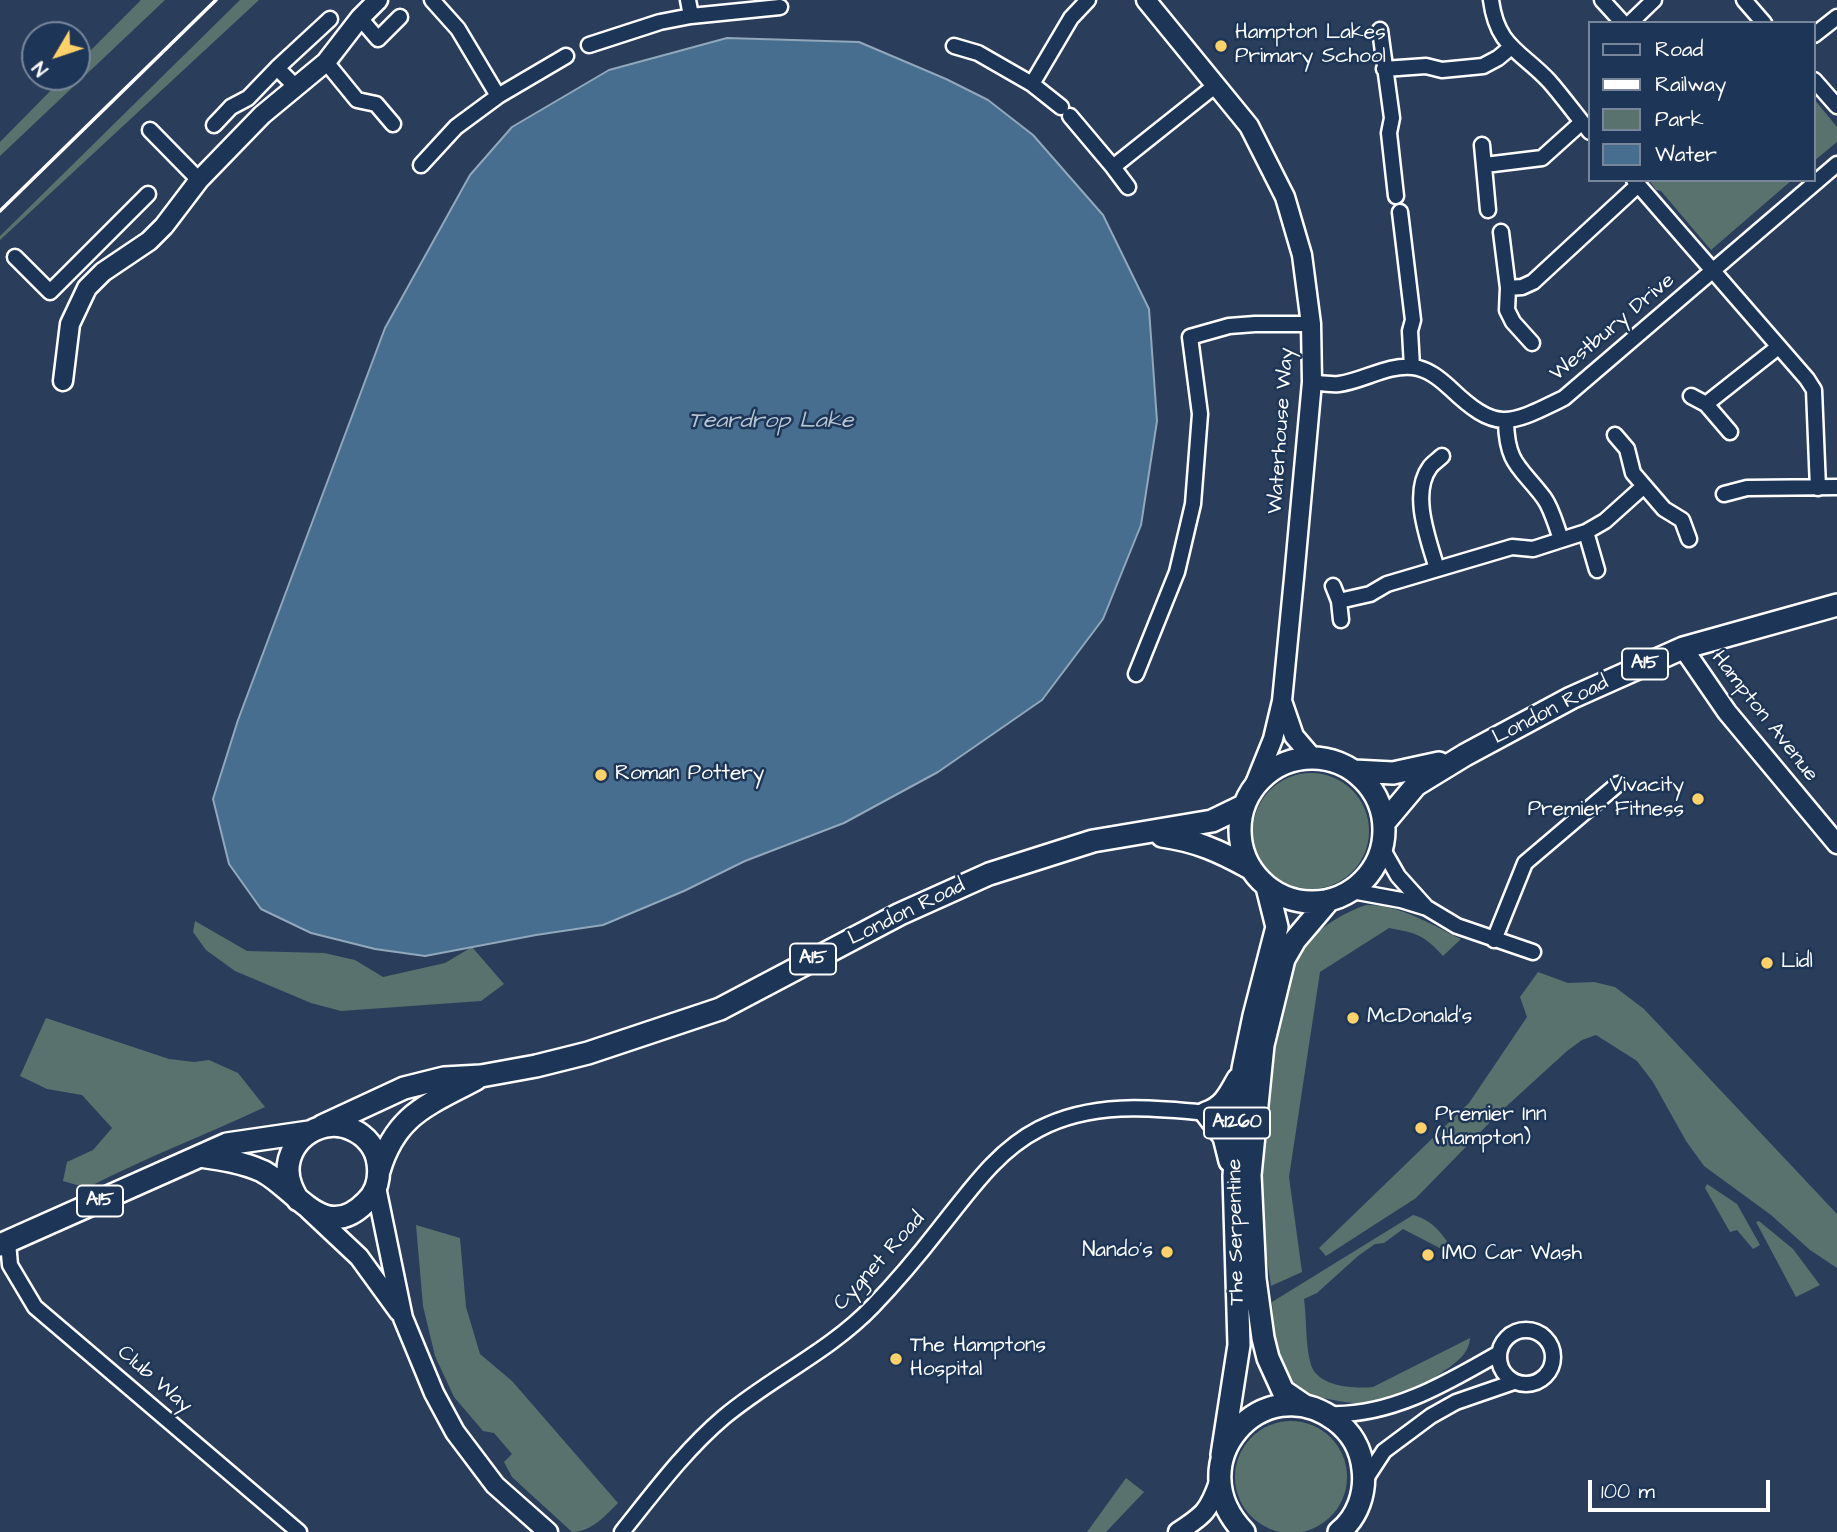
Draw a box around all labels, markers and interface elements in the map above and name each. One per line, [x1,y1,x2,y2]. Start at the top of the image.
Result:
north arrow [21,21,91,91]
place label: Hampton Lakes Primary School [1235,21,1386,71]
legend [1588,21,1816,182]
text: Road [1655,35,1703,64]
marker: Hampton Lakes Primary School [1213,38,1229,54]
text: N [27,55,55,81]
text: Railway [1655,70,1726,99]
text: Park [1655,105,1704,134]
text: Water [1655,140,1717,169]
street label: Westbury Drive [1546,269,1680,387]
street label: Waterhouse Way [1264,347,1300,515]
water label: Teardrop Lake [689,408,853,436]
street label: Hampton Avenue [1705,647,1823,787]
road number: A15 [1622,649,1668,680]
street label: London Road [1489,671,1613,751]
place label: Roman Pottery [615,762,764,788]
marker: Roman Pottery [593,767,609,783]
place label: Vivacity Premier Fitness [1528,774,1684,824]
marker: Vivacity Premier Fitness [1690,791,1706,807]
street label: London Road [845,874,969,952]
road number: A15 [790,944,836,974]
place label: Lidl [1781,950,1813,976]
marker: Lidl [1759,955,1775,971]
place label: McDonald's [1367,1005,1472,1031]
marker: McDonald's [1345,1010,1361,1026]
place label: Premier Inn (Hampton) [1435,1103,1546,1153]
road number: A1260 [1204,1107,1270,1138]
marker: Premier Inn (Hampton) [1413,1120,1429,1136]
street label: The Serpentine [1223,1158,1251,1306]
road number: A15 [77,1186,123,1217]
street label: Cygnet Road [829,1207,931,1317]
place label: Nando's [1082,1239,1153,1265]
place label: IMO Car Wash [1442,1242,1582,1268]
marker: Nando's [1159,1244,1175,1260]
marker: IMO Car Wash [1420,1247,1436,1263]
place label: The Hamptons Hospital [910,1334,1046,1384]
street label: Club Way [111,1341,197,1419]
marker: The Hamptons Hospital [888,1351,904,1367]
scale bar [1592,1466,1774,1510]
text: 100 m [1601,1477,1655,1506]

